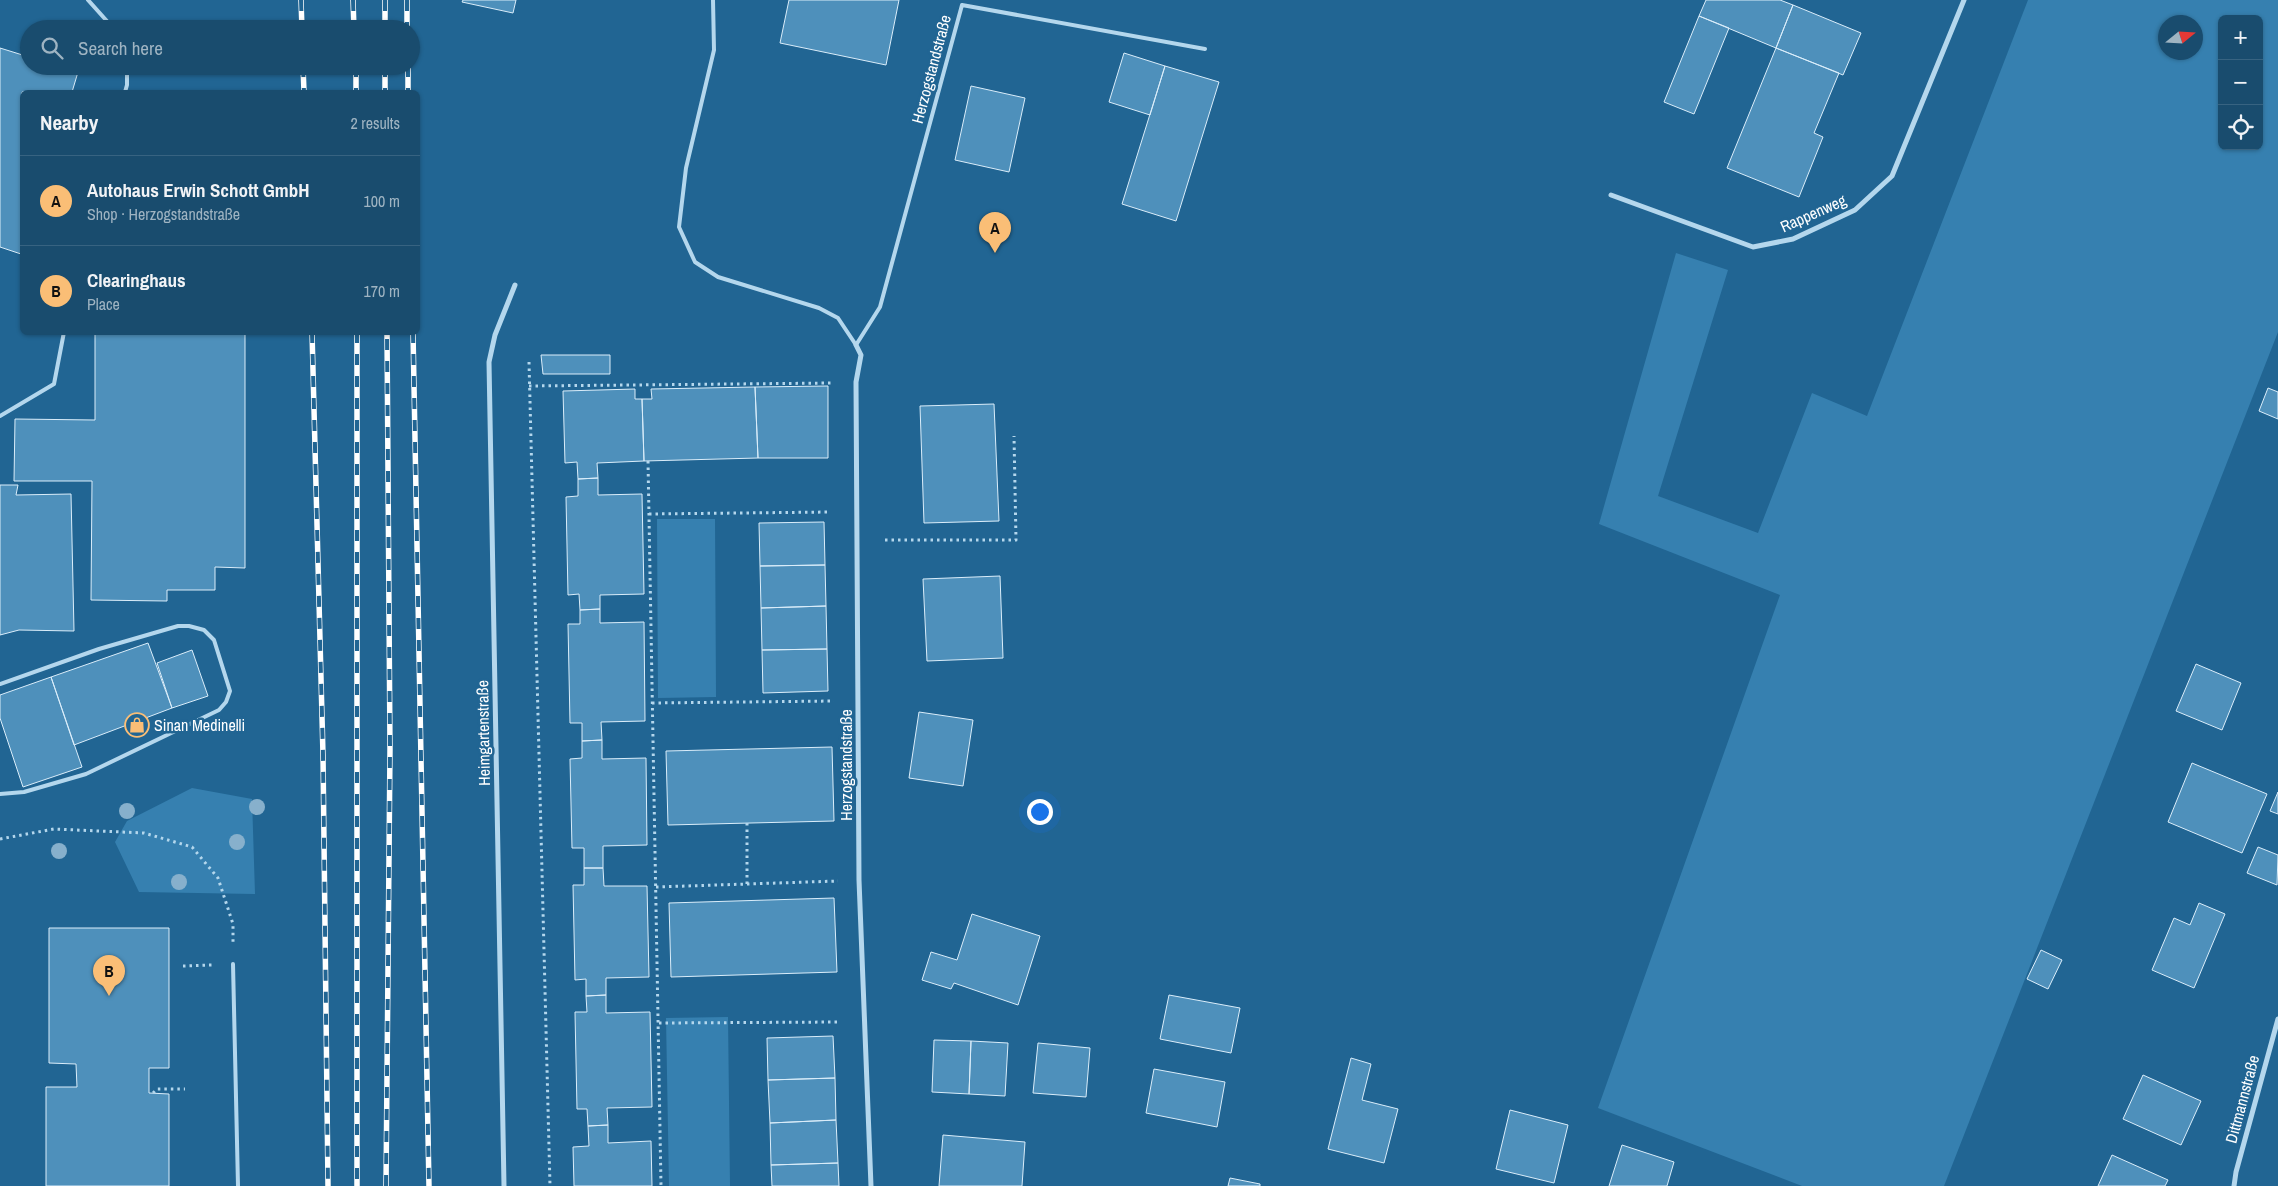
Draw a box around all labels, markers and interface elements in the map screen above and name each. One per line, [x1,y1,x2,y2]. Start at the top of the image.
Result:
street label: Herzogstandstraße [906,12,956,126]
north arrow [2158,15,2203,60]
map controls [2218,15,2263,150]
button: + [2218,15,2263,60]
search box [20,20,420,75]
icon: search [38,34,66,62]
text: Search here [78,35,163,61]
button: − [2218,60,2263,105]
button: locate [2218,105,2263,150]
text: Nearby [40,108,98,137]
text: 2 results [350,112,400,134]
text: Autohaus Erwin Schott GmbH [87,177,309,203]
street label: Rappenweg [1777,188,1850,237]
text: A [51,190,61,212]
text: 100 m [364,190,400,212]
text: Shop · Herzogstandstraße [87,203,240,225]
pin: A [979,212,1011,253]
text: Clearinghaus [87,267,186,293]
text: B [51,280,61,302]
text: 170 m [364,280,400,302]
text: Place [87,293,120,315]
street label: Heimgartenstraße [471,680,495,786]
street label: Herzogstandstraße [835,709,857,821]
shop icon: Sinan Medinelli [124,712,150,738]
place label: Sinan Medinelli [154,714,245,736]
your location [1027,799,1053,825]
pin: B [93,955,125,996]
street label: Dittmannstraße [2220,1052,2264,1146]

